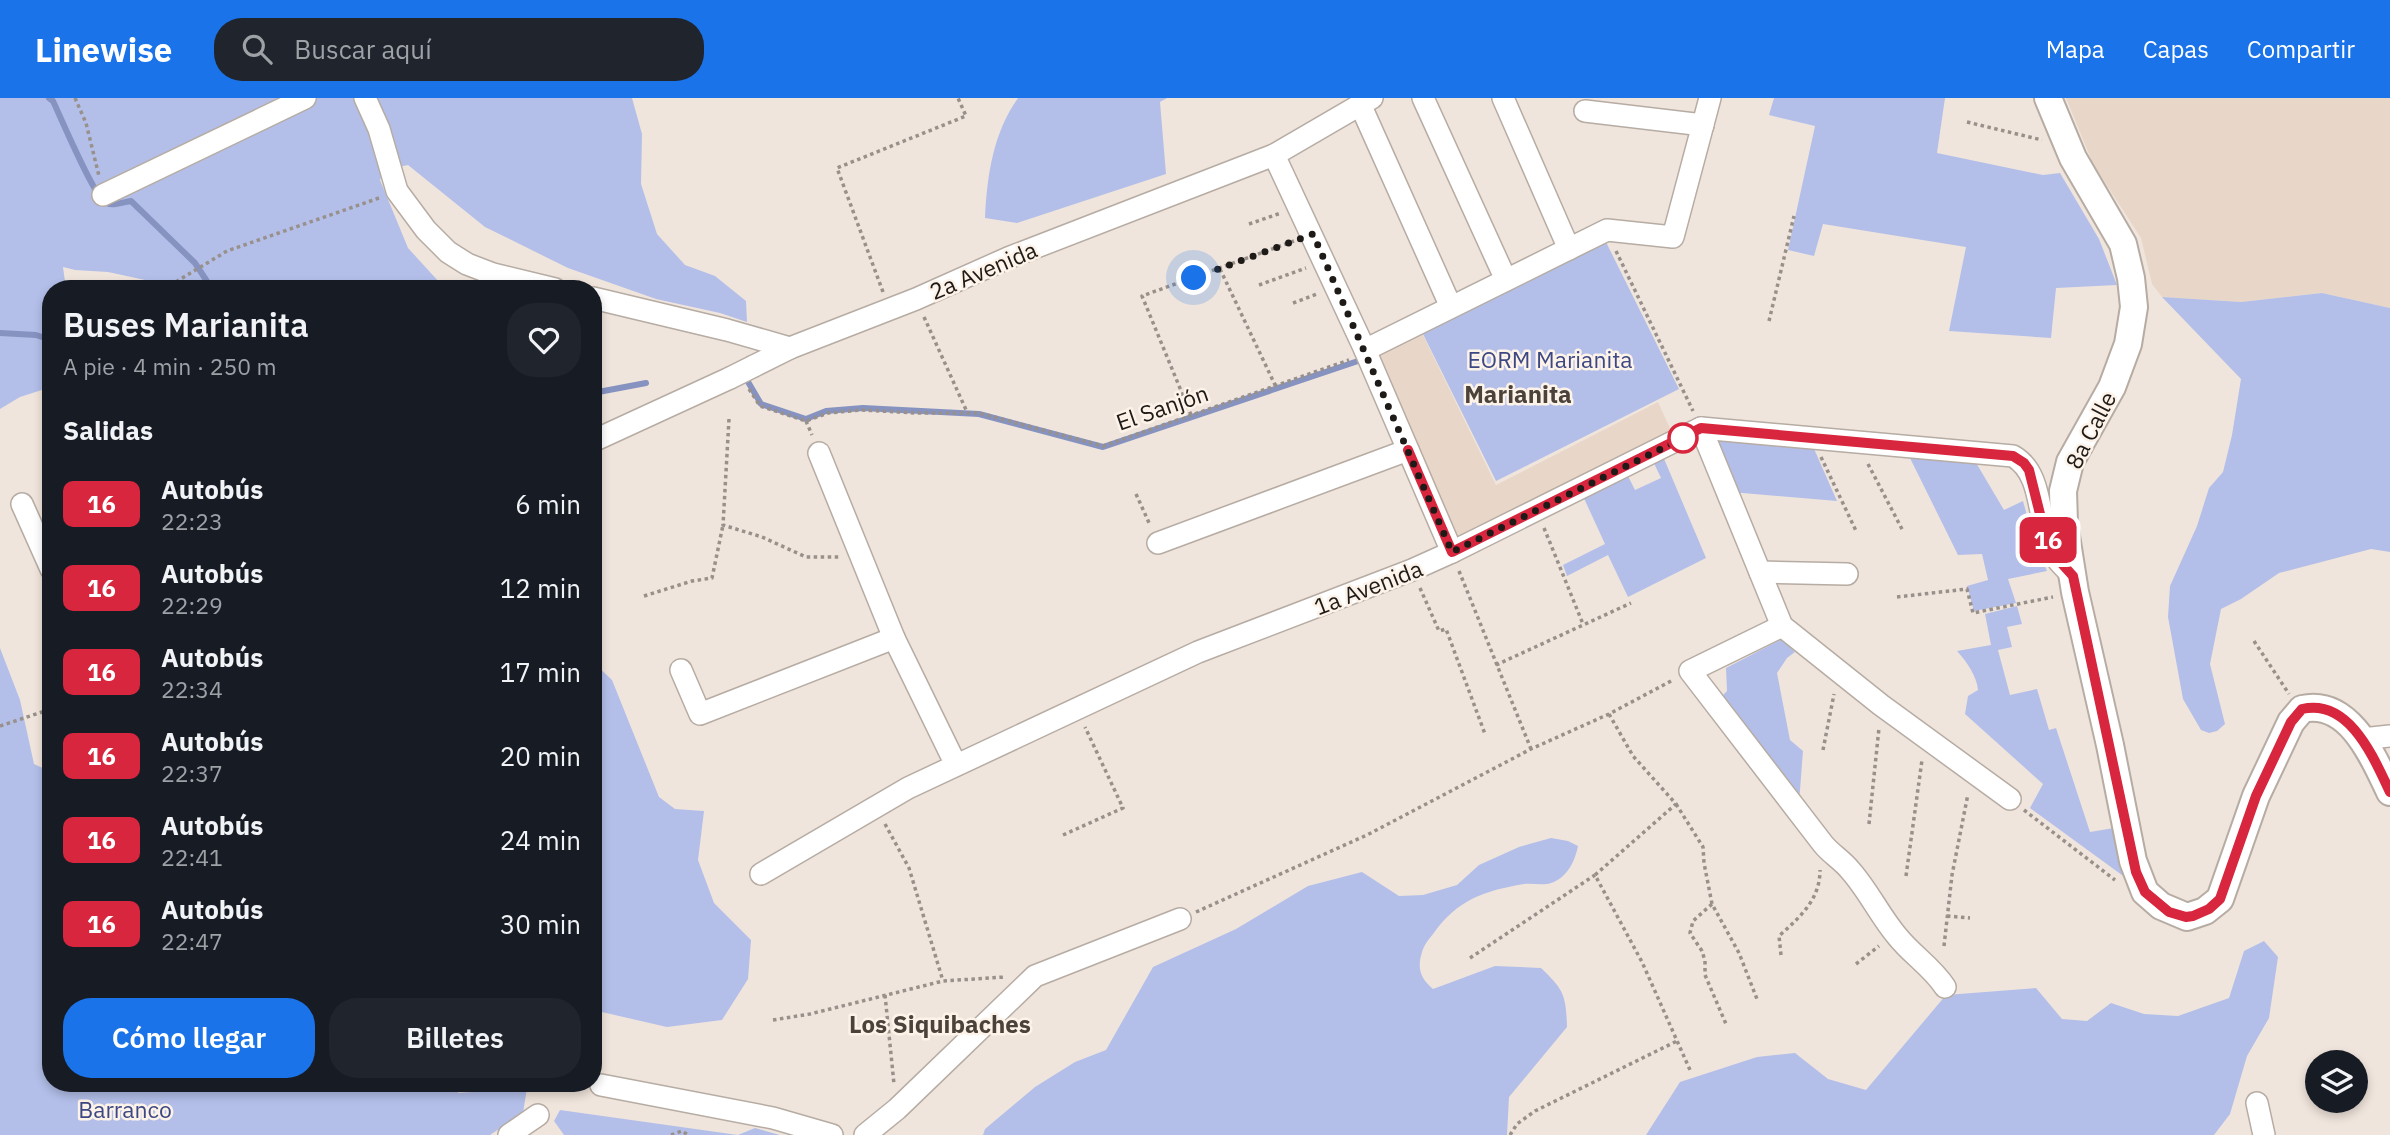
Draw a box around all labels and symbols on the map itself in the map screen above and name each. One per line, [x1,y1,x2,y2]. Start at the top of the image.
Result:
street label: 2a Avenida [925,234,1041,306]
your location [1176,260,1211,295]
park label: EORM Marianita [1467,344,1633,374]
street label: El Sanjón [1112,377,1212,437]
district label: Marianita [1464,378,1572,410]
street label: 8a Calle [2058,386,2122,474]
unlabelled marker [1668,423,1698,453]
line badge: 16 [2016,517,2080,563]
street label: 1a Avenida [1309,553,1427,621]
district label: Los Siquibaches [849,1008,1031,1040]
park label: Barranco [78,1094,172,1124]

